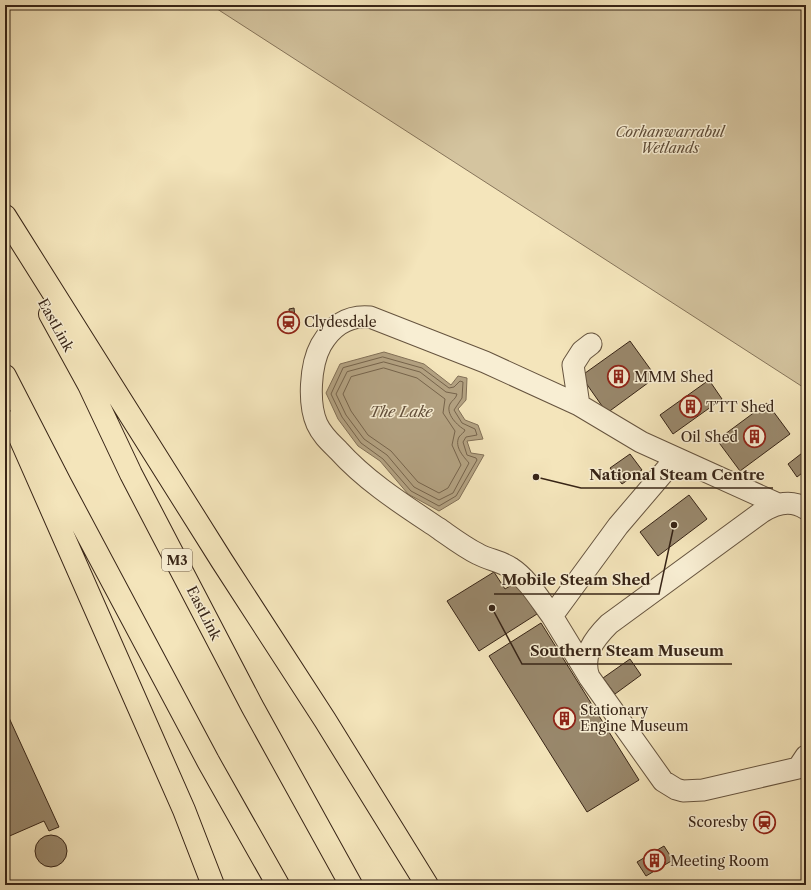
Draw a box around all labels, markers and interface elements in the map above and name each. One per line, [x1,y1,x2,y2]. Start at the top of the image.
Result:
park label: Corhanwarrabul Wetlands [615,123,726,157]
street label: EastLink [34,295,78,356]
station icon: Clydesdale [276,309,302,335]
place label: Clydesdale [304,313,377,331]
building icon: MMM Shed [605,364,631,390]
place label: MMM Shed [634,368,714,386]
building icon: TTT Shed [678,394,704,420]
place label: TTT Shed [706,398,775,416]
water label: The Lake [369,402,433,421]
building icon: Oil Shed [741,424,767,450]
place label: Oil Shed [681,428,738,446]
callout: National Steam Centre [581,461,773,488]
text: National Steam Centre [589,465,765,484]
road number: M3 [162,549,192,571]
callout: Mobile Steam Shed [494,567,659,594]
text: Mobile Steam Shed [501,570,651,589]
street label: EastLink [183,583,226,644]
callout: Southern Steam Museum [522,637,732,664]
text: Southern Steam Museum [530,641,724,660]
place label: Stationary Engine Museum [580,701,689,735]
building icon: Stationary Engine Museum [551,705,577,731]
station icon: Scoresby [751,809,777,835]
place label: Scoresby [688,813,748,831]
building icon: Meeting Room [642,848,668,874]
place label: Meeting Room [670,852,769,870]

